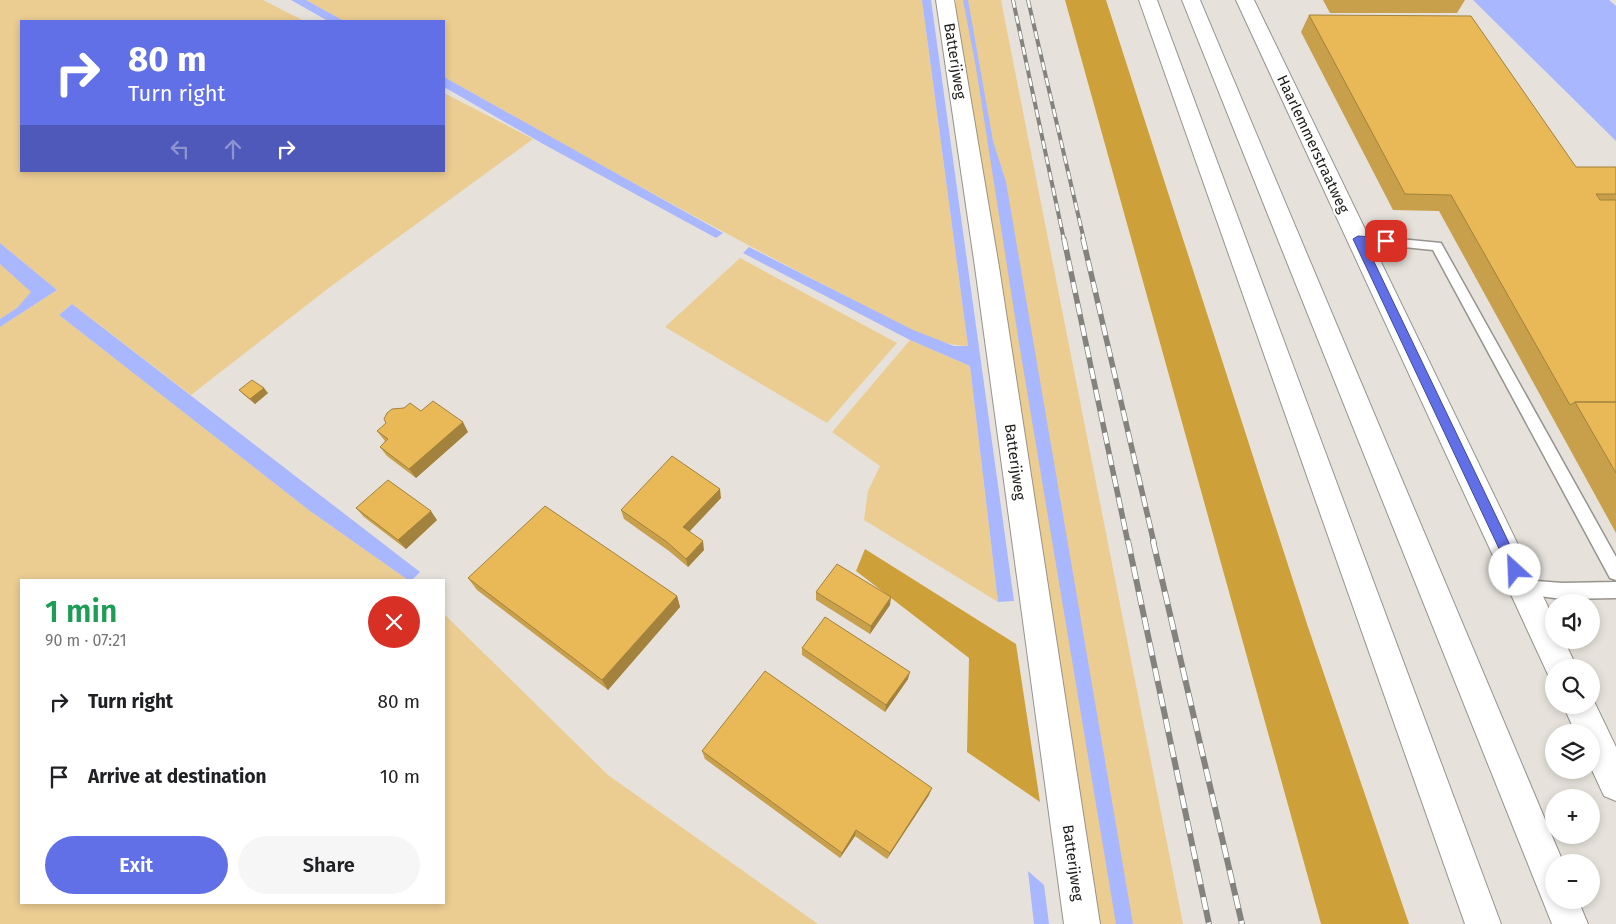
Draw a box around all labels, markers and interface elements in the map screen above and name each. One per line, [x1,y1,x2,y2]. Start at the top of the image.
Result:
street label: Batterijweg [940,22,970,101]
text: 80 m [128,38,207,80]
icon: right [45,40,110,105]
street label: Haarlemmerstraatweg [1273,72,1353,216]
text: Turn right [128,80,225,107]
icon: left [166,135,194,163]
icon: ahead [219,135,247,163]
icon: right [272,135,300,163]
pin [1365,220,1407,262]
icon: arrive [1372,227,1400,255]
street label: Batterijweg [1001,423,1029,502]
position arrow [1488,543,1540,595]
text: 1 min [45,594,117,630]
map controls [1545,594,1600,909]
button: sound [1545,594,1600,649]
button: close [368,596,420,648]
text: 90 m · 07:21 [45,631,127,650]
button: search [1545,659,1600,714]
icon: right [45,688,73,716]
text: Turn right [88,690,173,713]
text: 80 m [378,690,420,713]
button: layers [1545,724,1600,779]
icon: arrive [45,763,73,791]
text: Arrive at destination [88,765,267,788]
text: 10 m [380,765,420,788]
button: + [1545,789,1600,844]
street label: Batterijweg [1059,824,1087,903]
button: Exit [45,836,228,894]
button: Share [238,836,420,894]
button: − [1545,854,1600,909]

